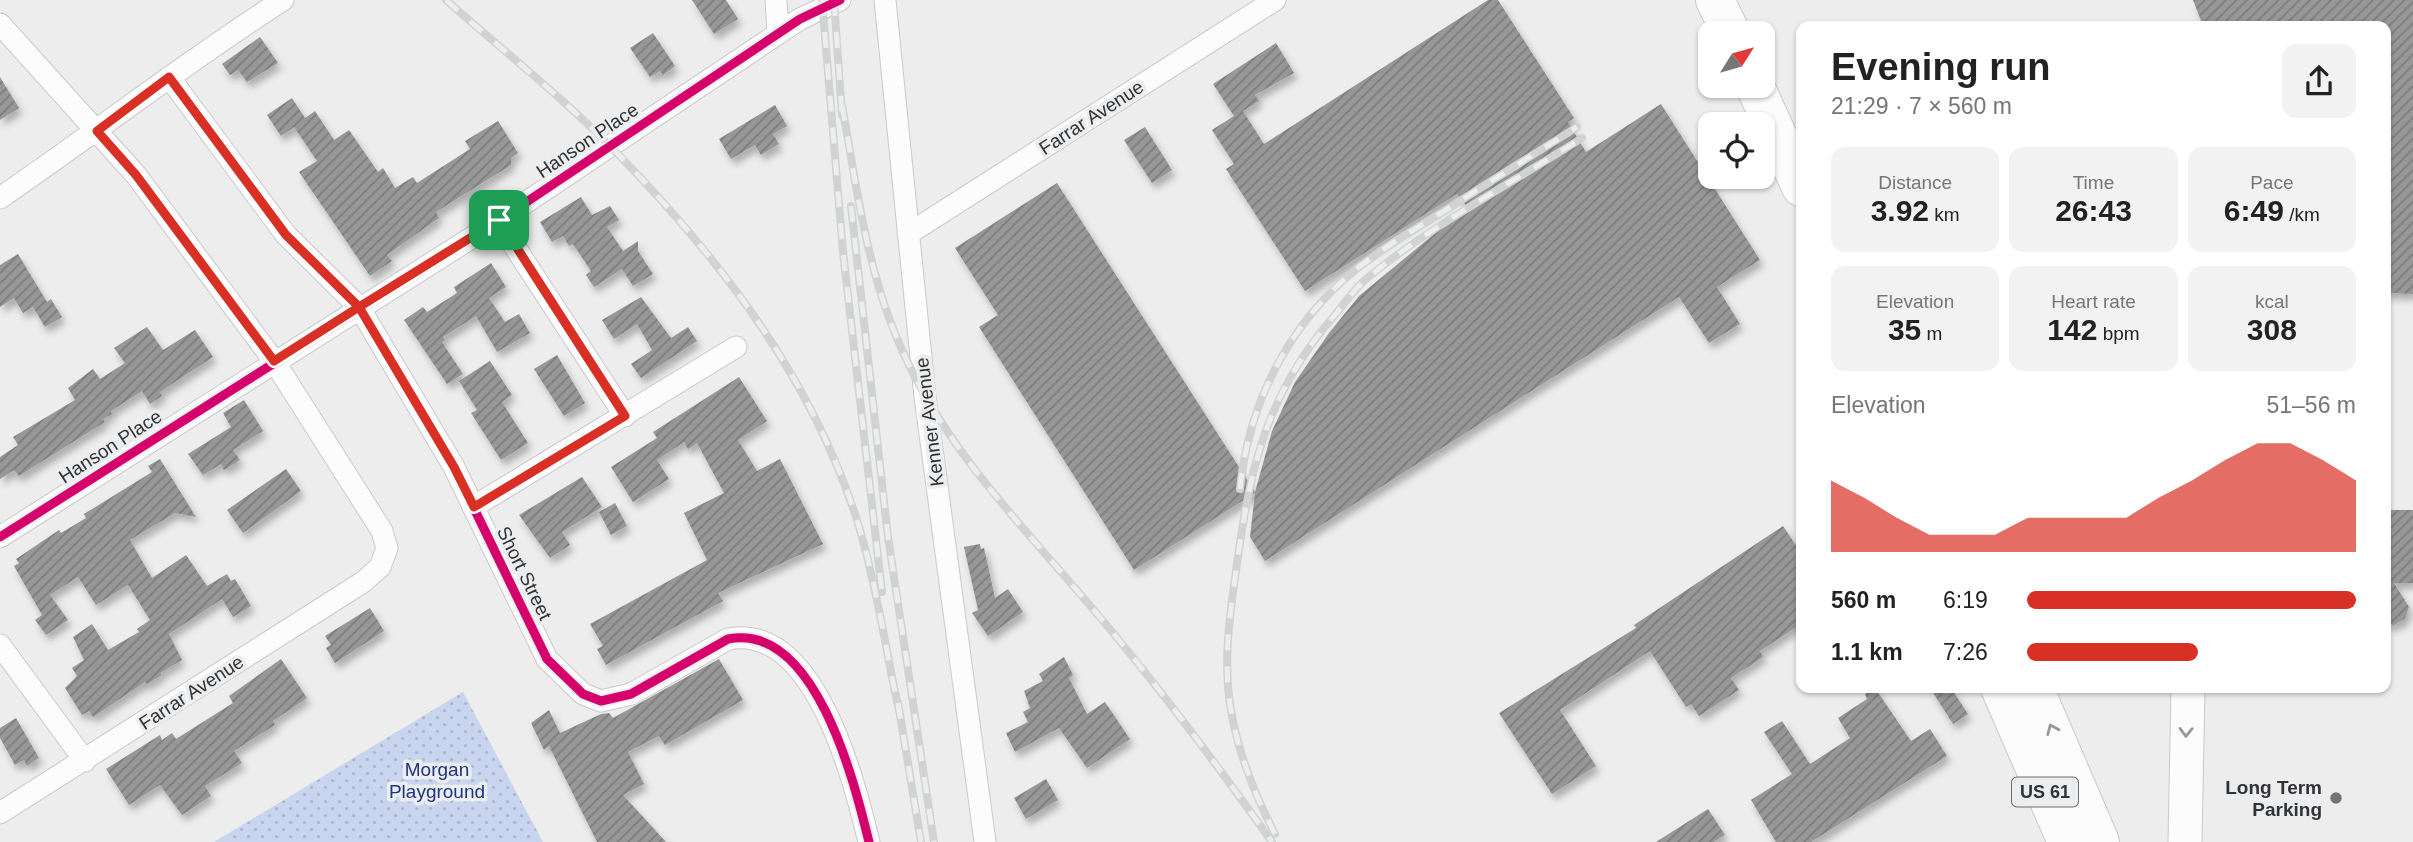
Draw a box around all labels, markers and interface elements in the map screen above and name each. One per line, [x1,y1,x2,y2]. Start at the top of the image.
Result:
north arrow [1698,21,1774,98]
map controls [1698,21,1775,189]
button: share [2282,44,2356,118]
text: Evening run [1831,46,2051,88]
street label: Farrar Avenue [1035,76,1147,159]
text: 21:29 · 7 × 560 m [1831,93,2012,119]
street label: Hanson Place [532,99,642,182]
button: locate [1698,112,1775,189]
text: Distance [1878,172,1952,193]
text: Time [2073,172,2114,193]
text: Pace [2250,172,2293,193]
pin [469,190,529,250]
text: 3.92 [1871,194,1929,227]
text: 26:43 [2055,194,2132,227]
text: 6:49 [2224,194,2284,227]
icon: arrive [480,201,518,239]
text: km [1929,204,1960,225]
text: /km [2284,204,2320,225]
text: Elevation [1876,291,1954,312]
text: Heart rate [2051,291,2136,312]
text: kcal [2255,291,2289,312]
text: 35 [1888,313,1921,346]
text: 142 [2047,313,2097,346]
text: 308 [2247,313,2297,346]
text: m [1921,323,1942,344]
text: bpm [2097,323,2140,344]
street label: Kenner Avenue [911,356,948,488]
text: Elevation [1831,392,1926,418]
text: 51–56 m [2266,392,2356,418]
street label: Hanson Place [55,405,166,487]
street label: Short Street [493,523,557,624]
text: 560 m [1831,587,1896,613]
text: 6:19 [1943,587,1988,613]
text: 1.1 km [1831,639,1903,665]
text: 7:26 [1943,639,1988,665]
street label: Farrar Avenue [135,651,247,734]
one-way arrow [2046,723,2060,736]
one-way arrow [2179,727,2194,738]
park label: Morgan Playground [389,759,485,802]
place label: Long Term Parking [2225,777,2322,820]
road number: US 61 [2012,778,2078,806]
marker: Long Term Parking [2328,790,2344,806]

